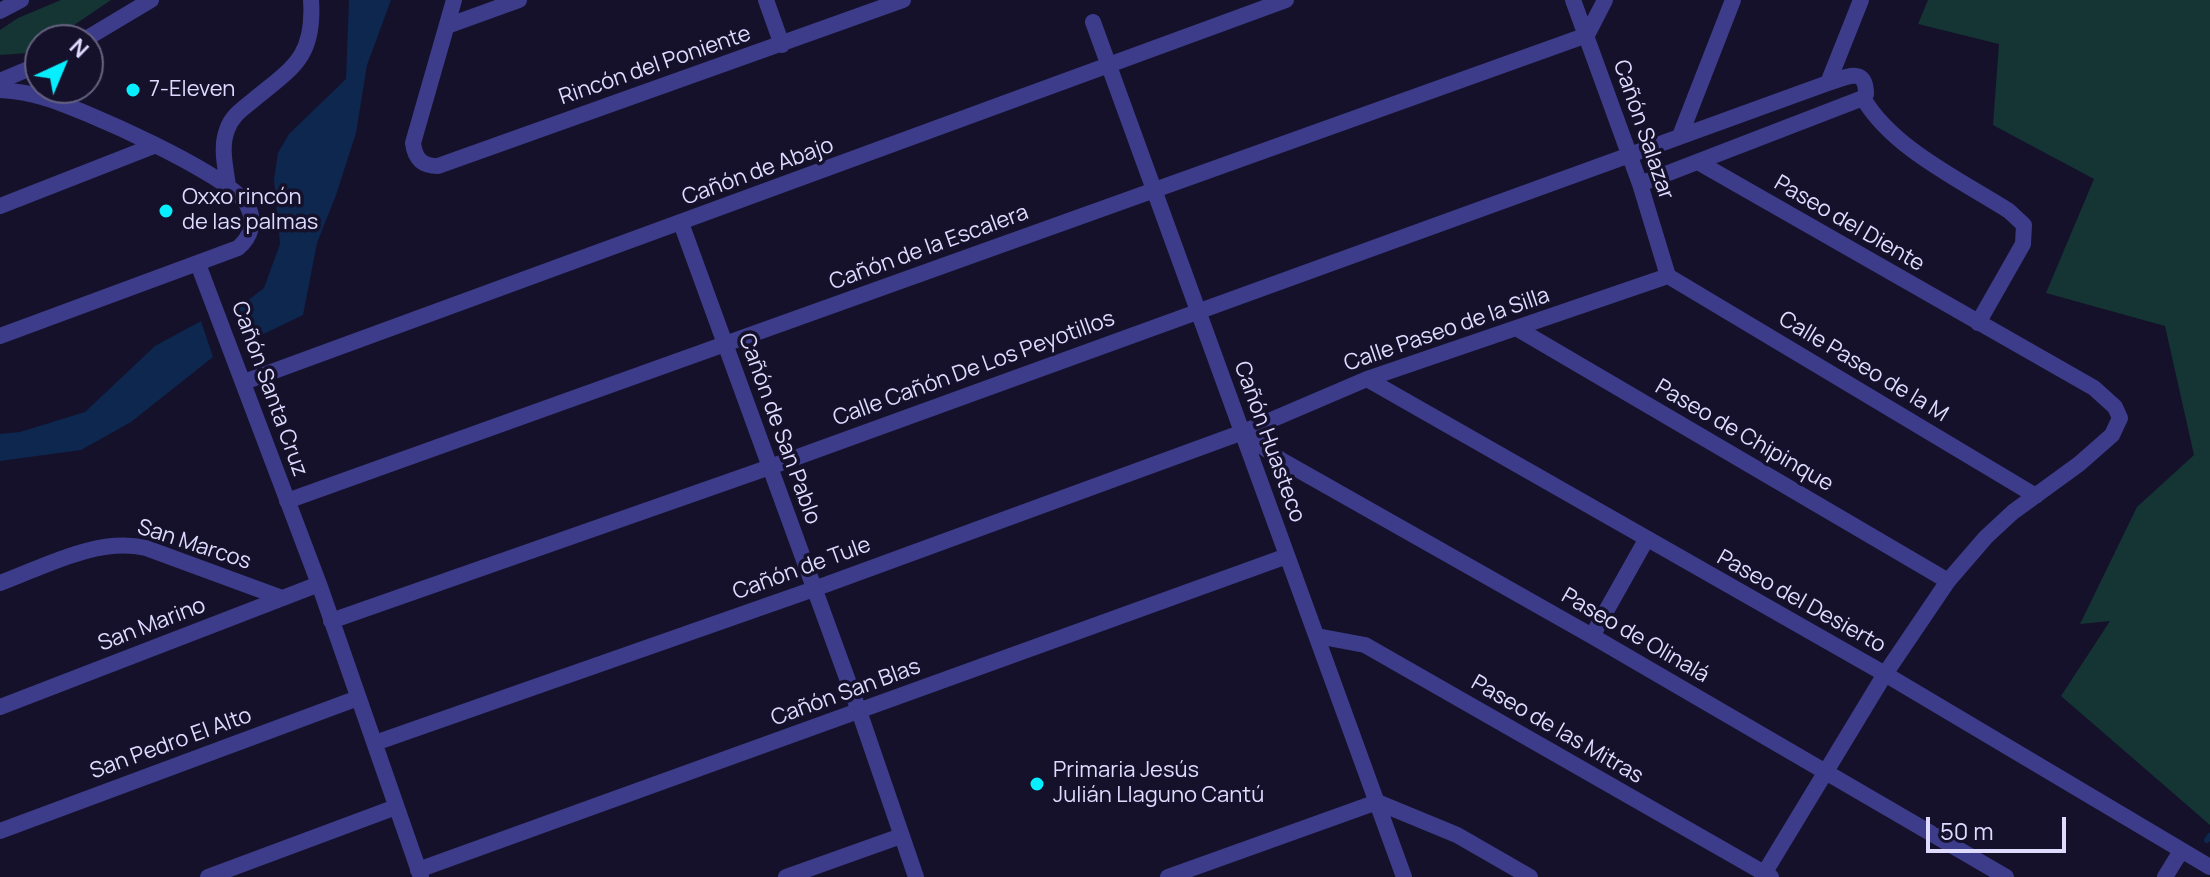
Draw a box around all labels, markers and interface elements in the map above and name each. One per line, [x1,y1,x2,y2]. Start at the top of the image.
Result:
street label: Rincón del Poniente [556,21,754,111]
north arrow [24,24,104,104]
text: N [63,32,95,64]
street label: Cañón Salazar [1607,57,1679,203]
place label: 7-Eleven [149,77,235,103]
marker: 7-Eleven [124,81,142,99]
street label: Cañón de Abajo [679,132,837,212]
street label: Paseo del Diente [1769,170,1929,278]
place label: Oxxo rincón de las palmas [182,185,318,236]
street label: Cañón de la Escalera [826,200,1032,296]
marker: Oxxo rincón de las palmas [157,202,175,220]
street label: Calle Paseo de la Silla [1341,282,1553,378]
street label: Cañón Santa Cruz [225,298,313,480]
street label: Calle Cañón De Los Peyotillos [830,306,1118,432]
street label: Calle Paseo de la M [1774,306,1952,428]
street label: Cañón de San Pablo [732,330,826,528]
street label: Cañón Huasteco [1228,358,1310,526]
street label: Paseo de Chipinque [1650,374,1838,498]
street label: San Marcos [134,514,254,576]
street label: Cañón de Tule [729,532,875,606]
street label: Paseo del Desierto [1712,545,1890,659]
street label: Paseo de Olinalá [1557,583,1713,689]
street label: San Marino [95,592,209,658]
street label: Cañón San Blas [768,654,924,732]
street label: Paseo de las Mitras [1466,670,1648,790]
street label: San Pedro El Alto [87,703,255,785]
place label: Primaria Jesús Julián Llaguno Cantú [1053,758,1264,810]
marker: Primaria Jesús Julián Llaguno Cantú [1028,775,1046,793]
scale bar [1930,801,2070,851]
text: 50 m [1940,814,1994,847]

